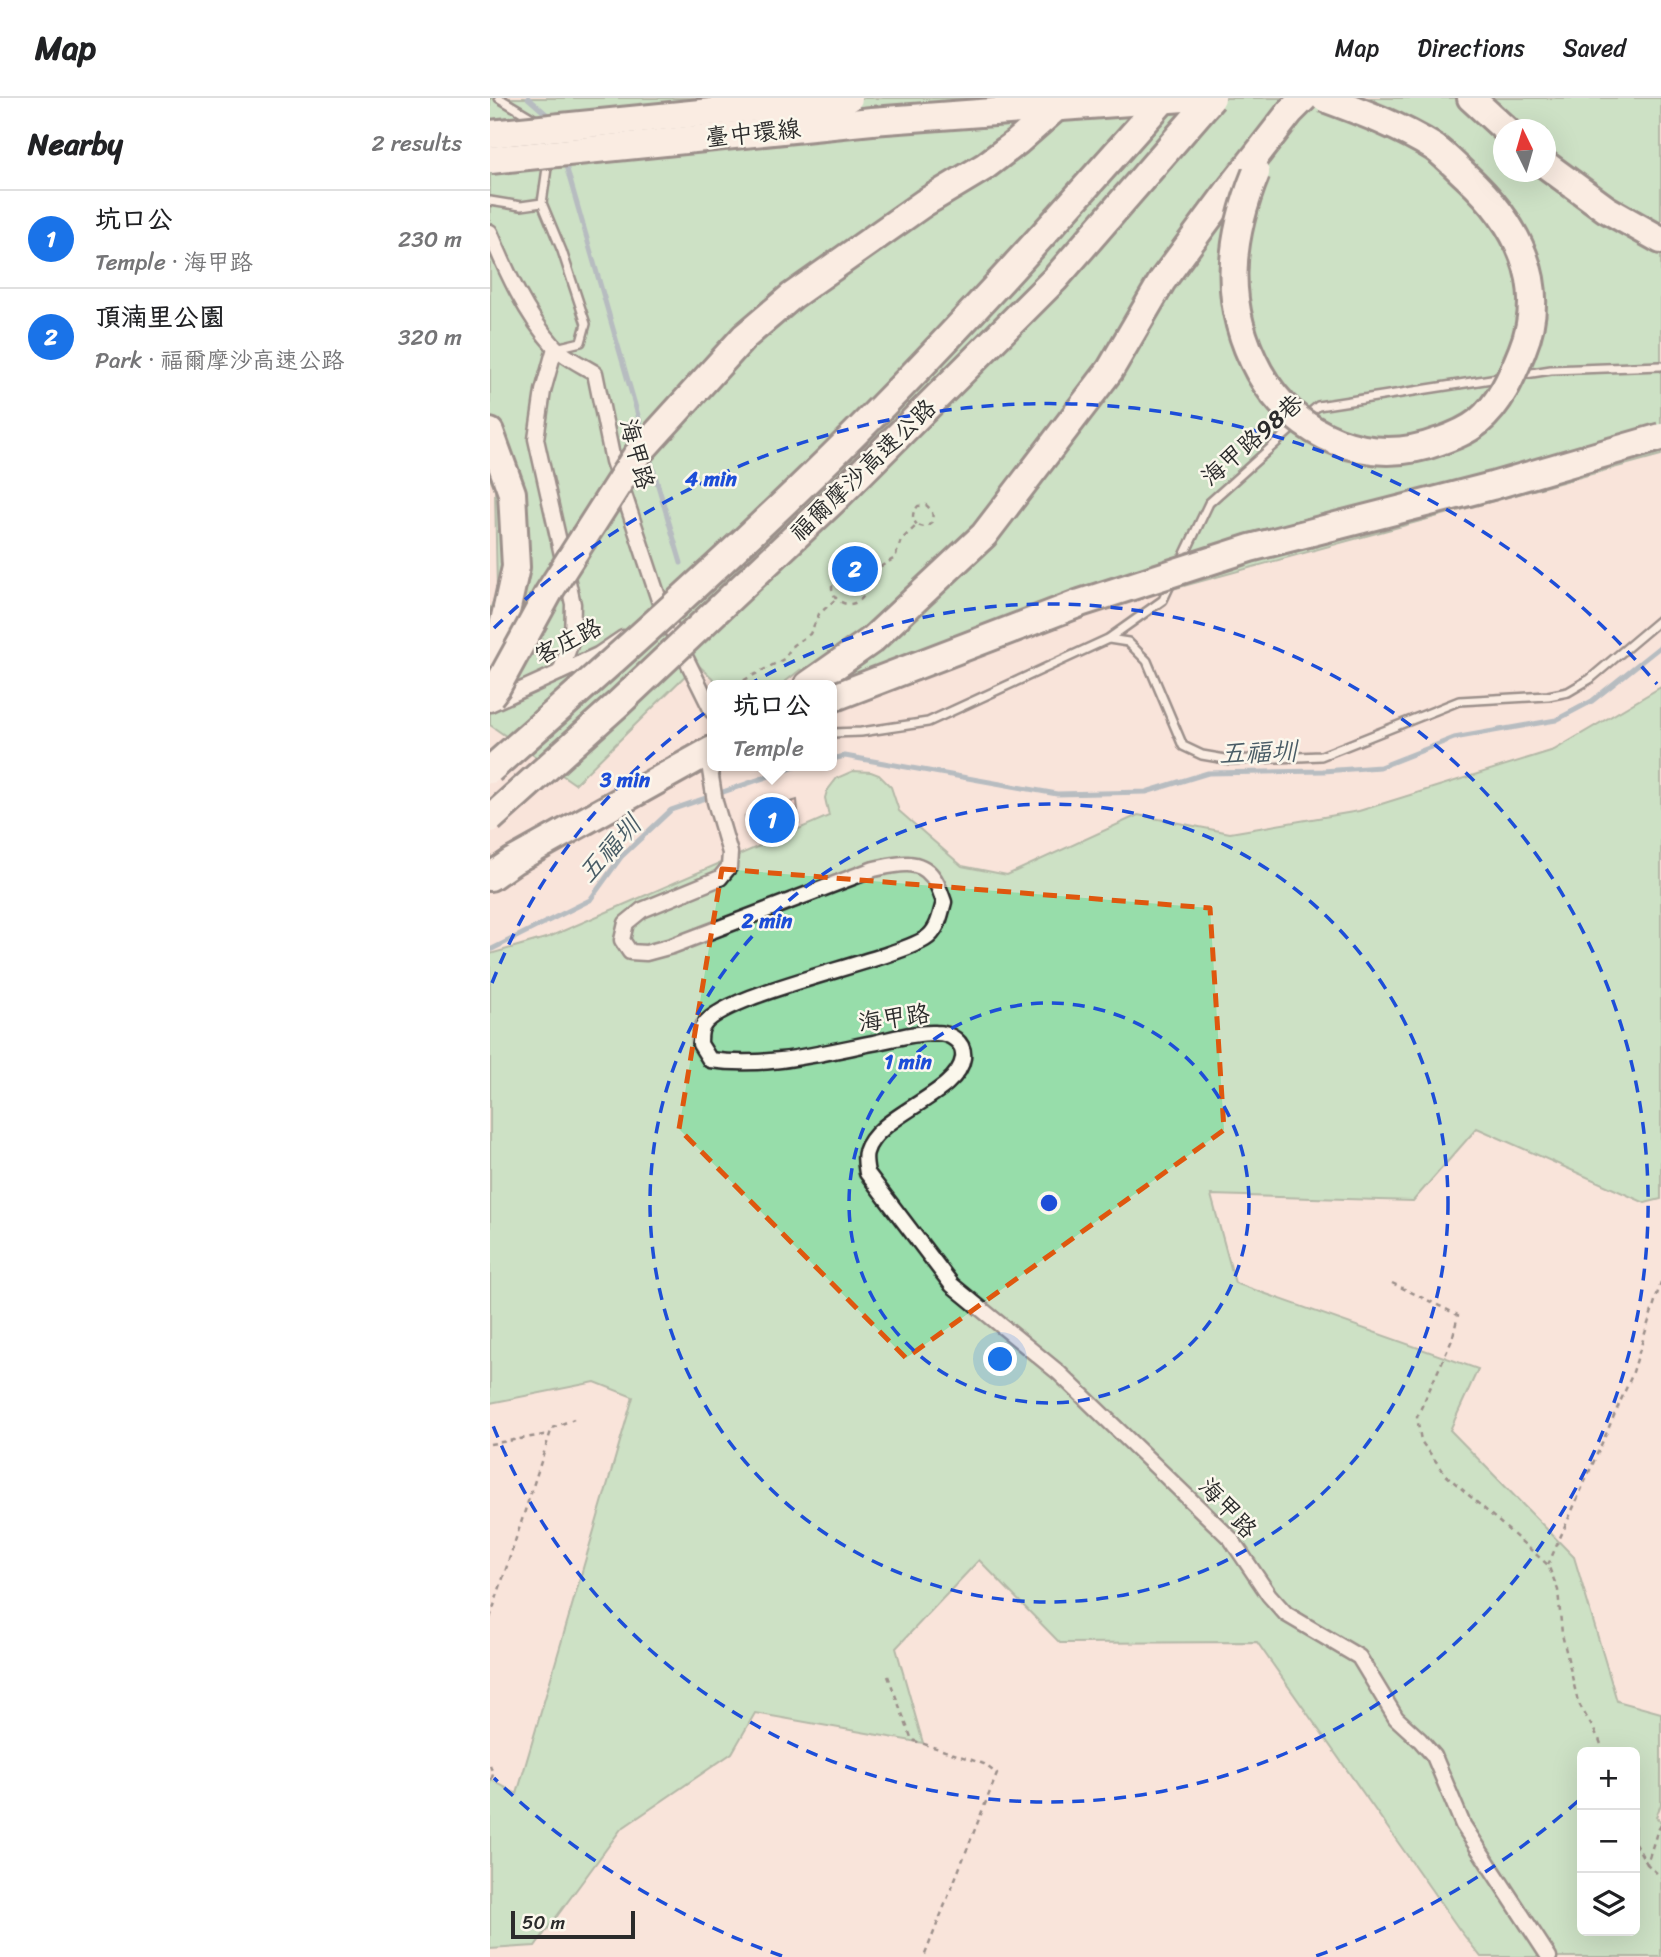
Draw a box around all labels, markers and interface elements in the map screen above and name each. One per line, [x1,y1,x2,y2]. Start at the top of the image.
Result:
text: Map [35,19,96,77]
text: Map [1335,27,1379,69]
text: Directions [1417,27,1525,69]
text: Saved [1563,27,1626,69]
street label: 臺中環線 [703,107,803,159]
text: Nearby [28,117,123,171]
north arrow [1493,119,1556,182]
text: 2 results [371,123,462,164]
text: 坑口公 [95,196,173,242]
text: 1 [46,219,56,260]
text: 230 m [398,219,462,260]
text: Temple · 海甲路 [95,242,253,283]
text: 頂湳里公園 [95,294,225,340]
text: 2 [44,317,58,358]
text: 320 m [398,317,462,358]
text: Park · 福爾摩沙高速公路 [95,340,344,381]
street label: 海甲路98巷 [1191,383,1313,497]
street label: 福爾摩沙高速公路 [779,388,947,552]
street label: 海甲路 [607,414,667,494]
text: 4 min [684,460,738,498]
pin: 2 [832,543,878,595]
street label: 客庄路 [526,606,610,676]
popup [707,680,837,771]
text: 坑口公 [733,682,811,728]
text: Temple [733,728,804,769]
water label: 五福圳 [1218,728,1301,776]
text: 3 min [599,761,651,799]
pin: 1 [749,794,795,846]
water label: 五福圳 [566,802,654,893]
text: 2 min [741,902,793,940]
street label: 海甲路 [855,992,933,1044]
text: 1 min [884,1043,933,1081]
centre of rings [1037,1191,1061,1215]
your location [983,1342,1017,1376]
street label: 海甲路 [1188,1467,1268,1549]
map controls [1577,1747,1640,1936]
button: + [1577,1747,1640,1810]
button: − [1577,1810,1640,1873]
button: layers [1577,1873,1640,1936]
text: 50 m [522,1906,565,1939]
scale bar [511,1908,635,1940]

